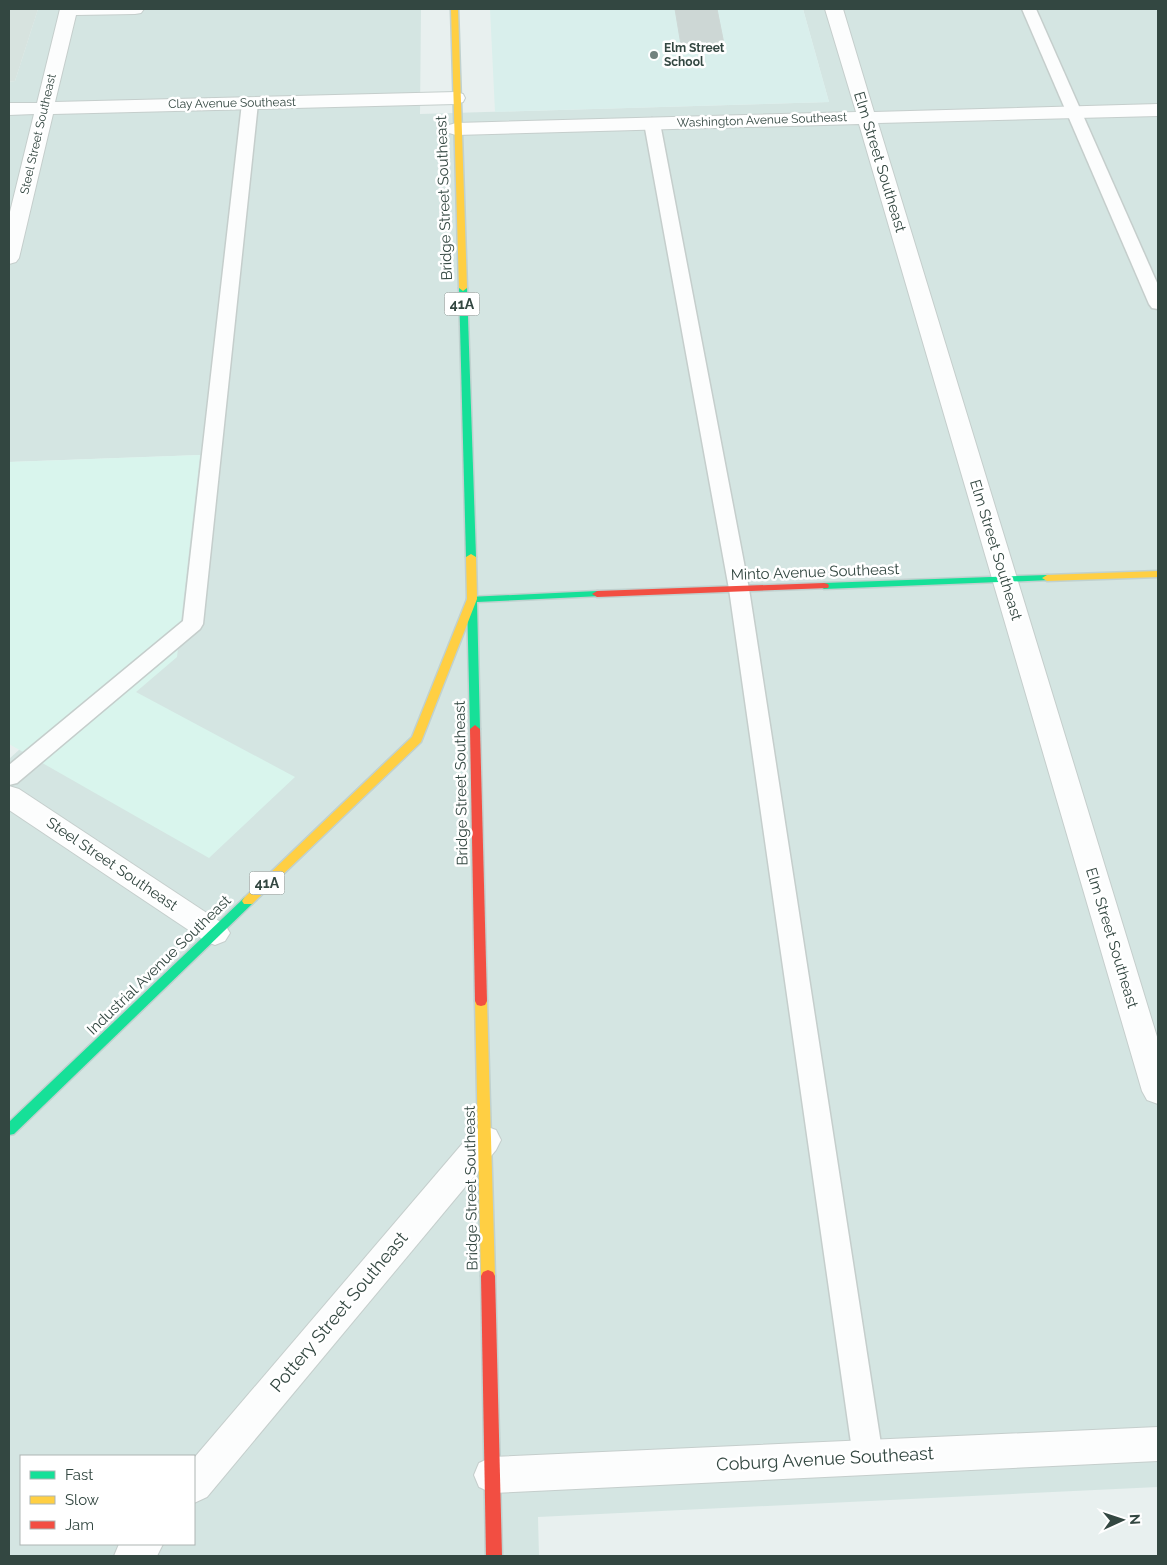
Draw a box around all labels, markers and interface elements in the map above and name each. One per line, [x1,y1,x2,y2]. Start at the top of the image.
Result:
place label: Elm Street School [664,41,725,69]
marker: Elm Street School [648,49,660,61]
street label: Steel Street Southeast [17,72,59,196]
street label: Elm Street Southeast [850,89,910,235]
street label: Clay Avenue Southeast [168,95,296,111]
street label: Washington Avenue Southeast [677,110,847,130]
street label: Bridge Street Southeast [432,115,456,281]
road number: 41A [444,292,480,316]
street label: Elm Street Southeast [966,477,1026,623]
street label: Minto Avenue Southeast [730,560,900,584]
street label: Bridge Street Southeast [451,700,471,866]
street label: Steel Street Southeast [43,813,181,915]
street label: Elm Street Southeast [1082,865,1142,1011]
road number: 41A [250,871,284,894]
street label: Industrial Avenue Southeast [83,891,235,1039]
street label: Bridge Street Southeast [461,1105,481,1271]
street label: Pottery Street Southeast [265,1227,412,1396]
street label: Coburg Avenue Southeast [716,1442,934,1475]
legend [20,1455,195,1545]
text: Fast [65,1466,93,1484]
text: Slow [65,1491,99,1509]
north arrow [1097,1495,1147,1545]
text: N [1127,1514,1143,1525]
text: Jam [65,1516,94,1534]

